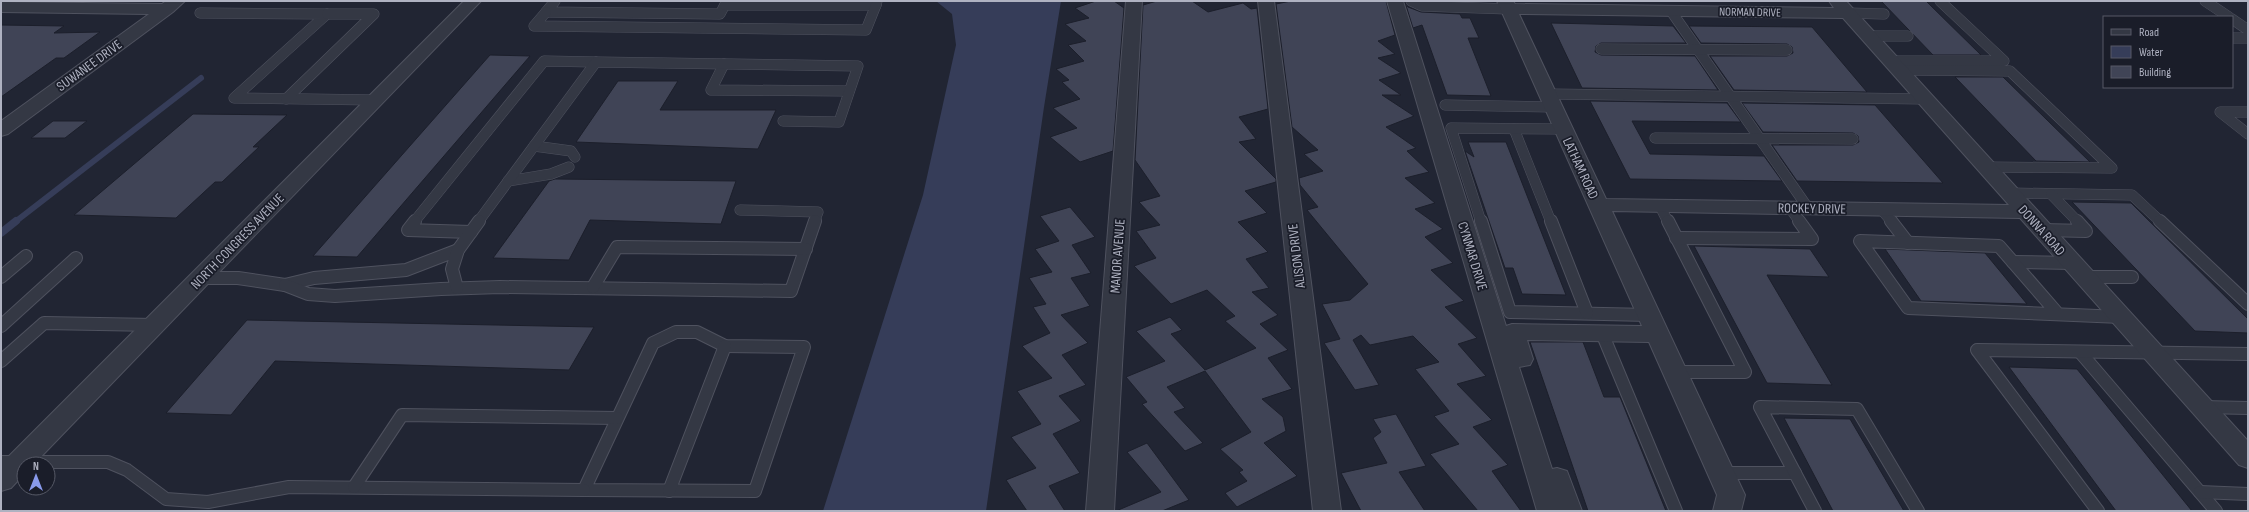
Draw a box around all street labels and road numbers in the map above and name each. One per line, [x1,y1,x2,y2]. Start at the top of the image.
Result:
street label: NORMAN DRIVE [1719,4,1781,21]
street label: SUWANEE DRIVE [53,36,126,95]
street label: LATHAM ROAD [1559,135,1602,202]
street label: NORTH CONGRESS AVENUE [187,190,288,293]
street label: ROCKEY DRIVE [1778,199,1847,218]
street label: DONNA ROAD [2014,201,2069,259]
street label: MANOR AVENUE [1106,218,1129,294]
street label: CYNMAR DRIVE [1454,220,1491,293]
street label: ALISON DRIVE [1284,223,1309,290]

